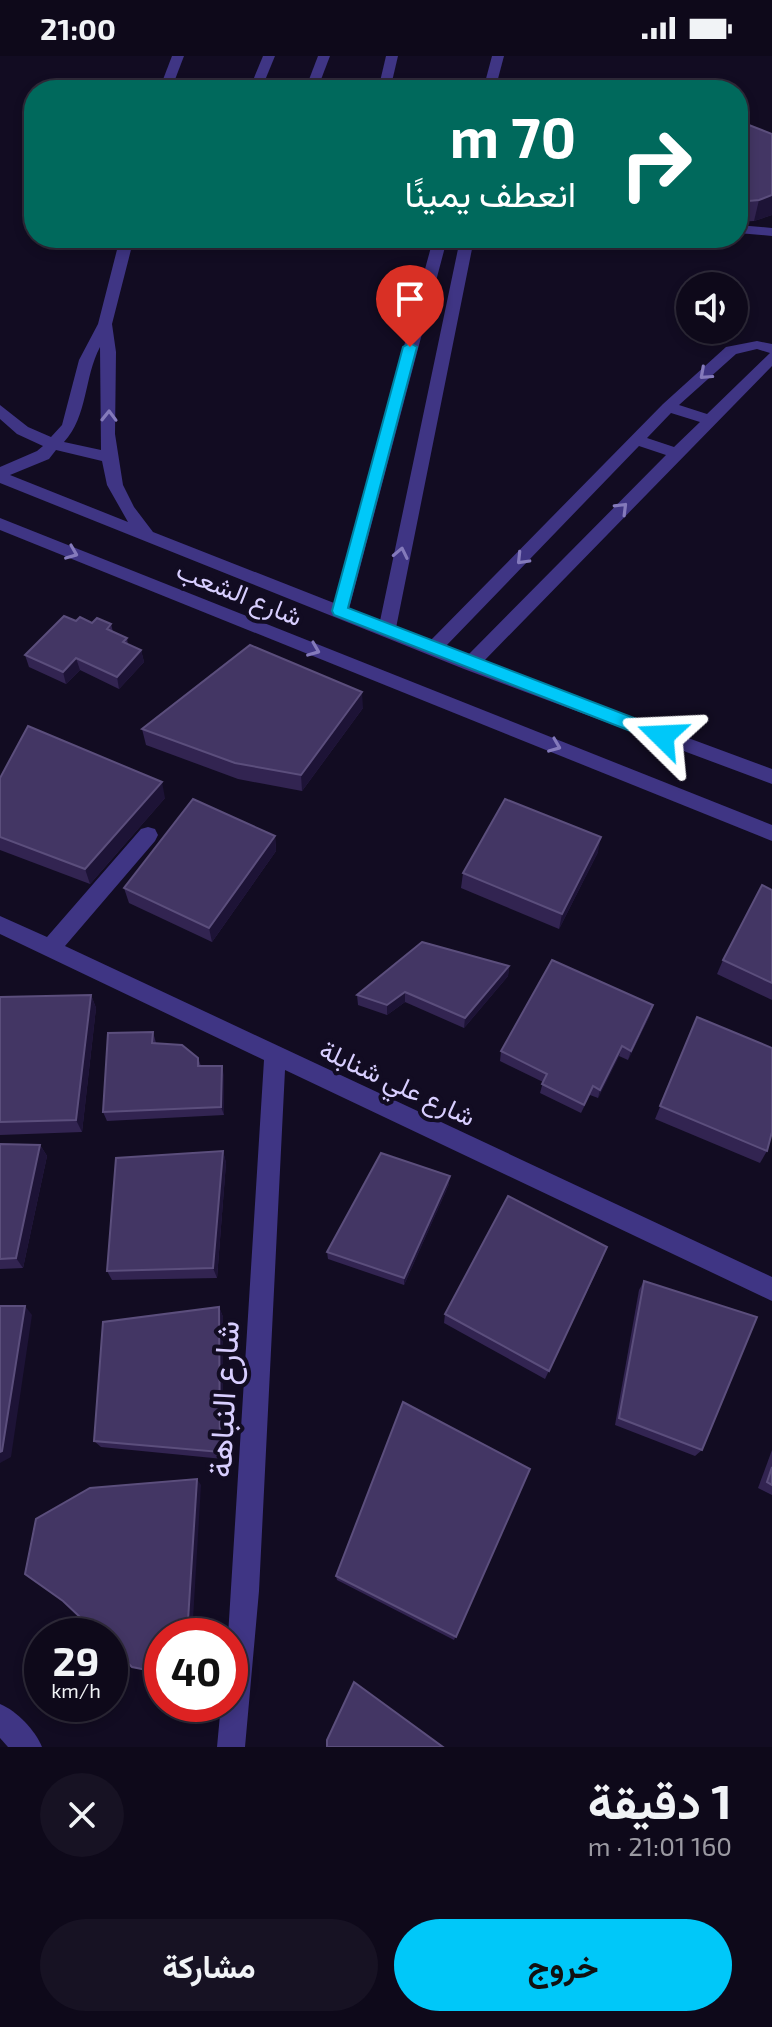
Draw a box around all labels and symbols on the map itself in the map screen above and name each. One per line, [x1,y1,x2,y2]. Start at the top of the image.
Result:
pin [376,265,444,347]
one-way arrow [699,364,714,379]
one-way arrow [100,409,117,422]
one-way arrow [613,503,627,517]
one-way arrow [64,543,78,560]
one-way arrow [392,547,409,561]
one-way arrow [517,550,531,564]
street label: شارع الشعب [171,553,307,635]
one-way arrow [306,640,320,656]
position arrow [620,694,704,778]
one-way arrow [547,736,561,753]
street label: شارع علي شنابلة [312,1032,481,1138]
street label: شارع النباهة [199,1320,250,1479]
speed limit sign: 40 [144,1618,248,1722]

